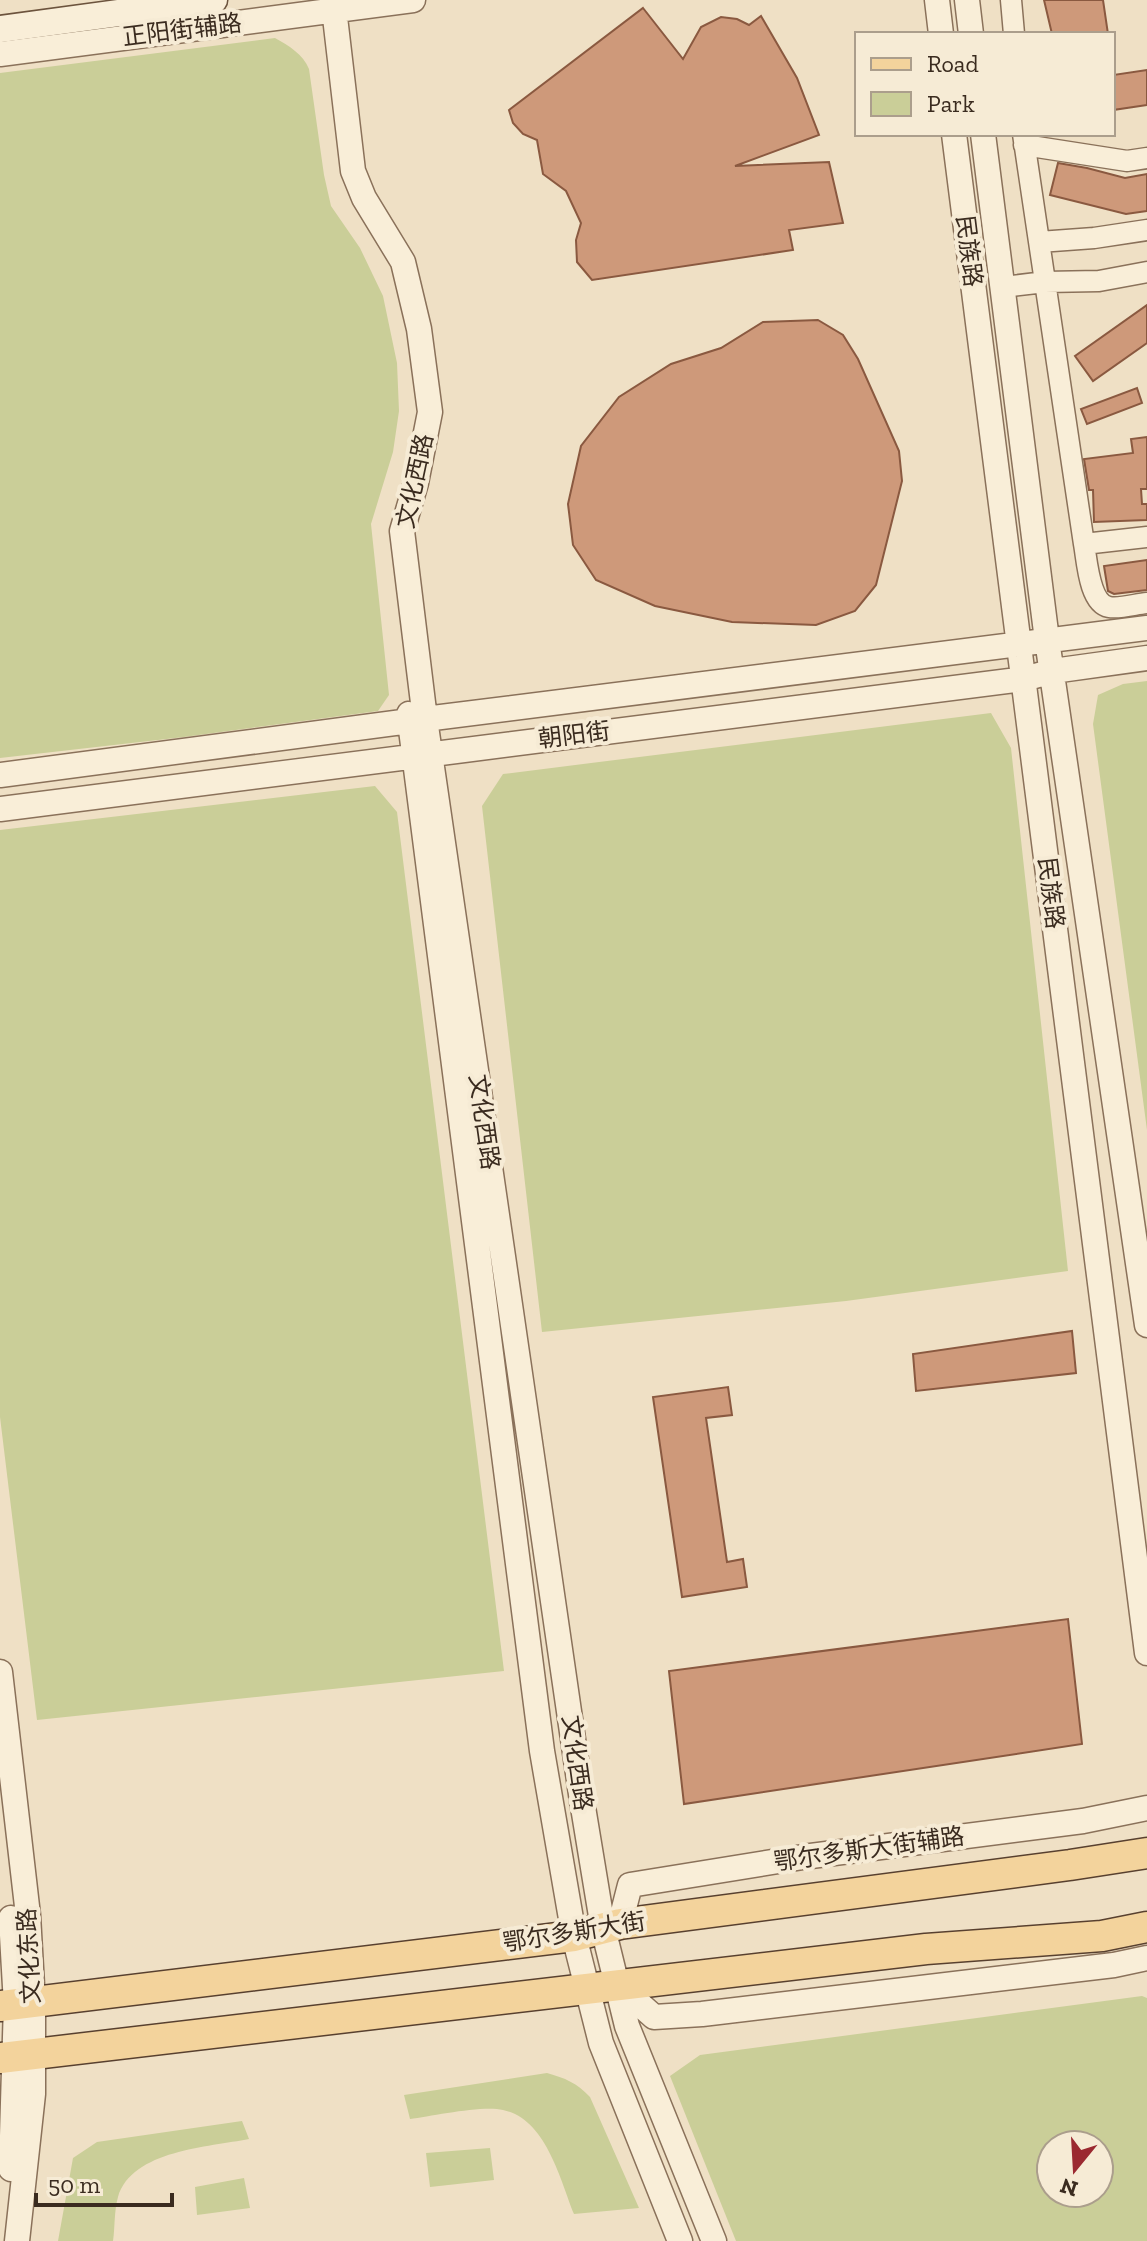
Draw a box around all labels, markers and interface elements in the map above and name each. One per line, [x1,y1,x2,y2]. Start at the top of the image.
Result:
street label: 正阳街辅路 [121,8,243,51]
legend [855,32,1115,136]
text: Road [927,49,979,78]
text: Park [927,89,975,118]
street label: 民族路 [951,213,988,288]
street label: 文化西路 [390,431,439,531]
street label: 朝阳街 [536,716,611,753]
street label: 民族路 [1033,855,1070,930]
street label: 文化西路 [463,1072,506,1171]
street label: 文化西路 [556,1713,599,1812]
street label: 鄂尔多斯大街辅路 [772,1821,966,1876]
street label: 鄂尔多斯大街 [501,1906,647,1957]
street label: 文化东路 [12,1907,45,2005]
north arrow [1035,2129,1115,2209]
scale bar [36,2157,172,2207]
text: 50 m [48,2170,101,2199]
text: N [1057,2172,1081,2203]

